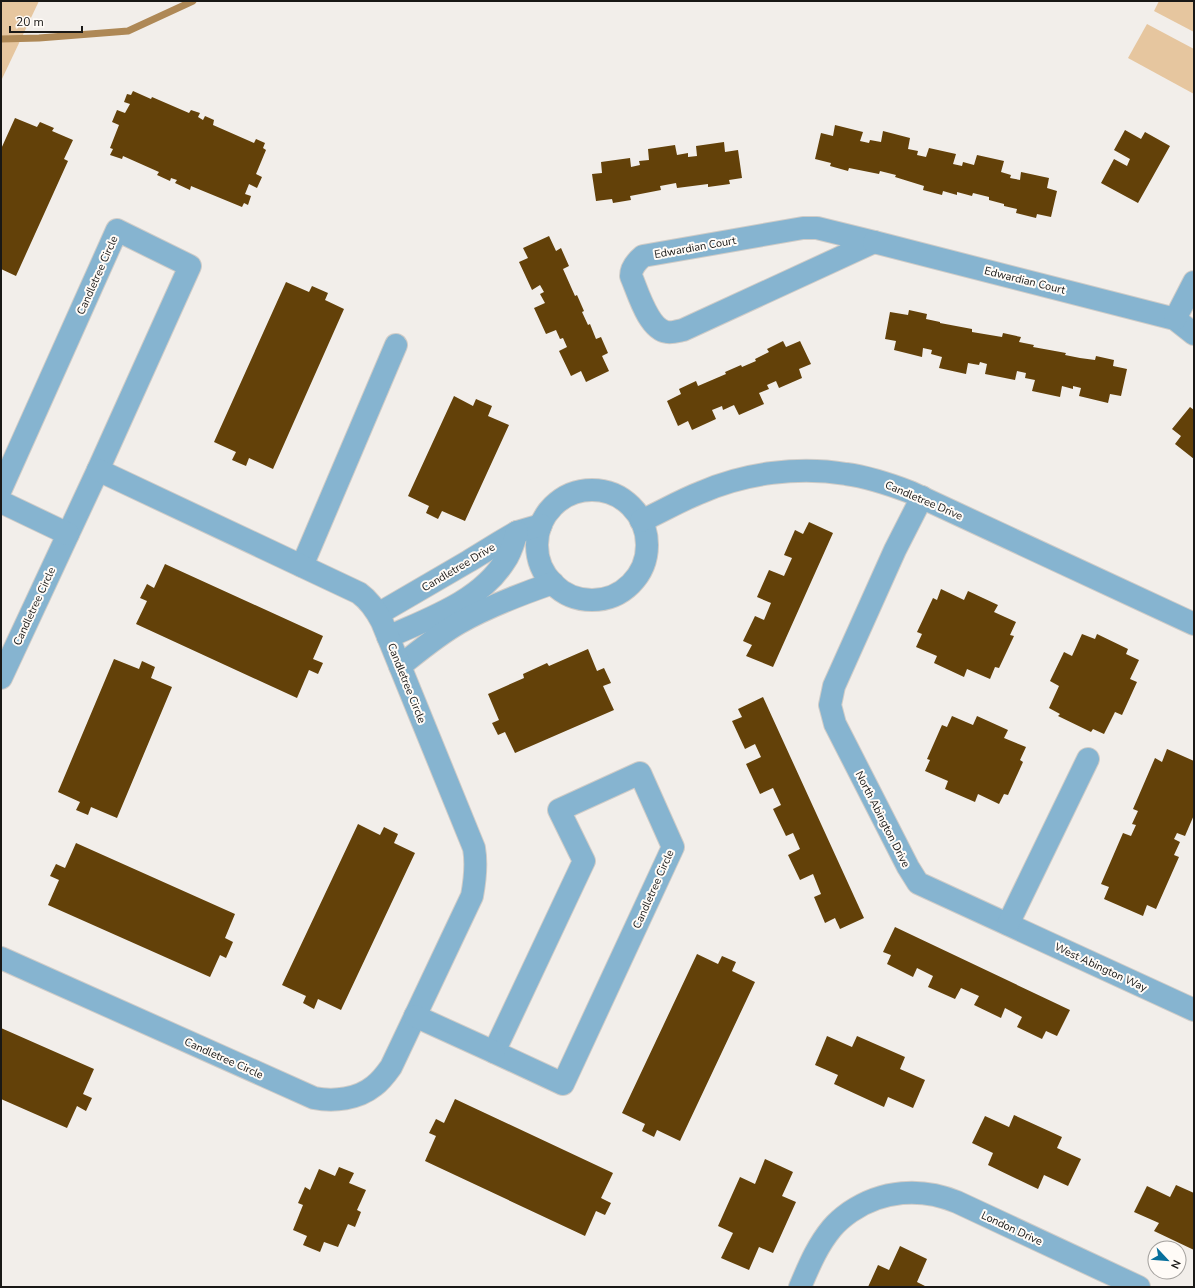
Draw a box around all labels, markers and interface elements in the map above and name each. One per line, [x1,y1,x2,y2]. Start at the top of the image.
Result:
scale bar [10,8,82,34]
text: 20 m [16,14,44,30]
street label: Candletree Circle [73,233,122,317]
street label: Edwardian Court [653,233,737,262]
street label: Edwardian Court [983,263,1067,298]
street label: Candletree Drive [883,477,965,524]
street label: Candletree Drive [419,540,498,595]
street label: Candletree Circle [10,564,59,648]
street label: Candletree Circle [384,641,429,726]
street label: North Abington Drive [852,769,913,870]
street label: Candletree Circle [629,847,678,931]
street label: West Abington Way [1052,939,1150,996]
street label: Candletree Circle [182,1034,266,1083]
street label: London Drive [979,1208,1045,1249]
north arrow [1147,1240,1187,1280]
text: N [1167,1257,1184,1271]

